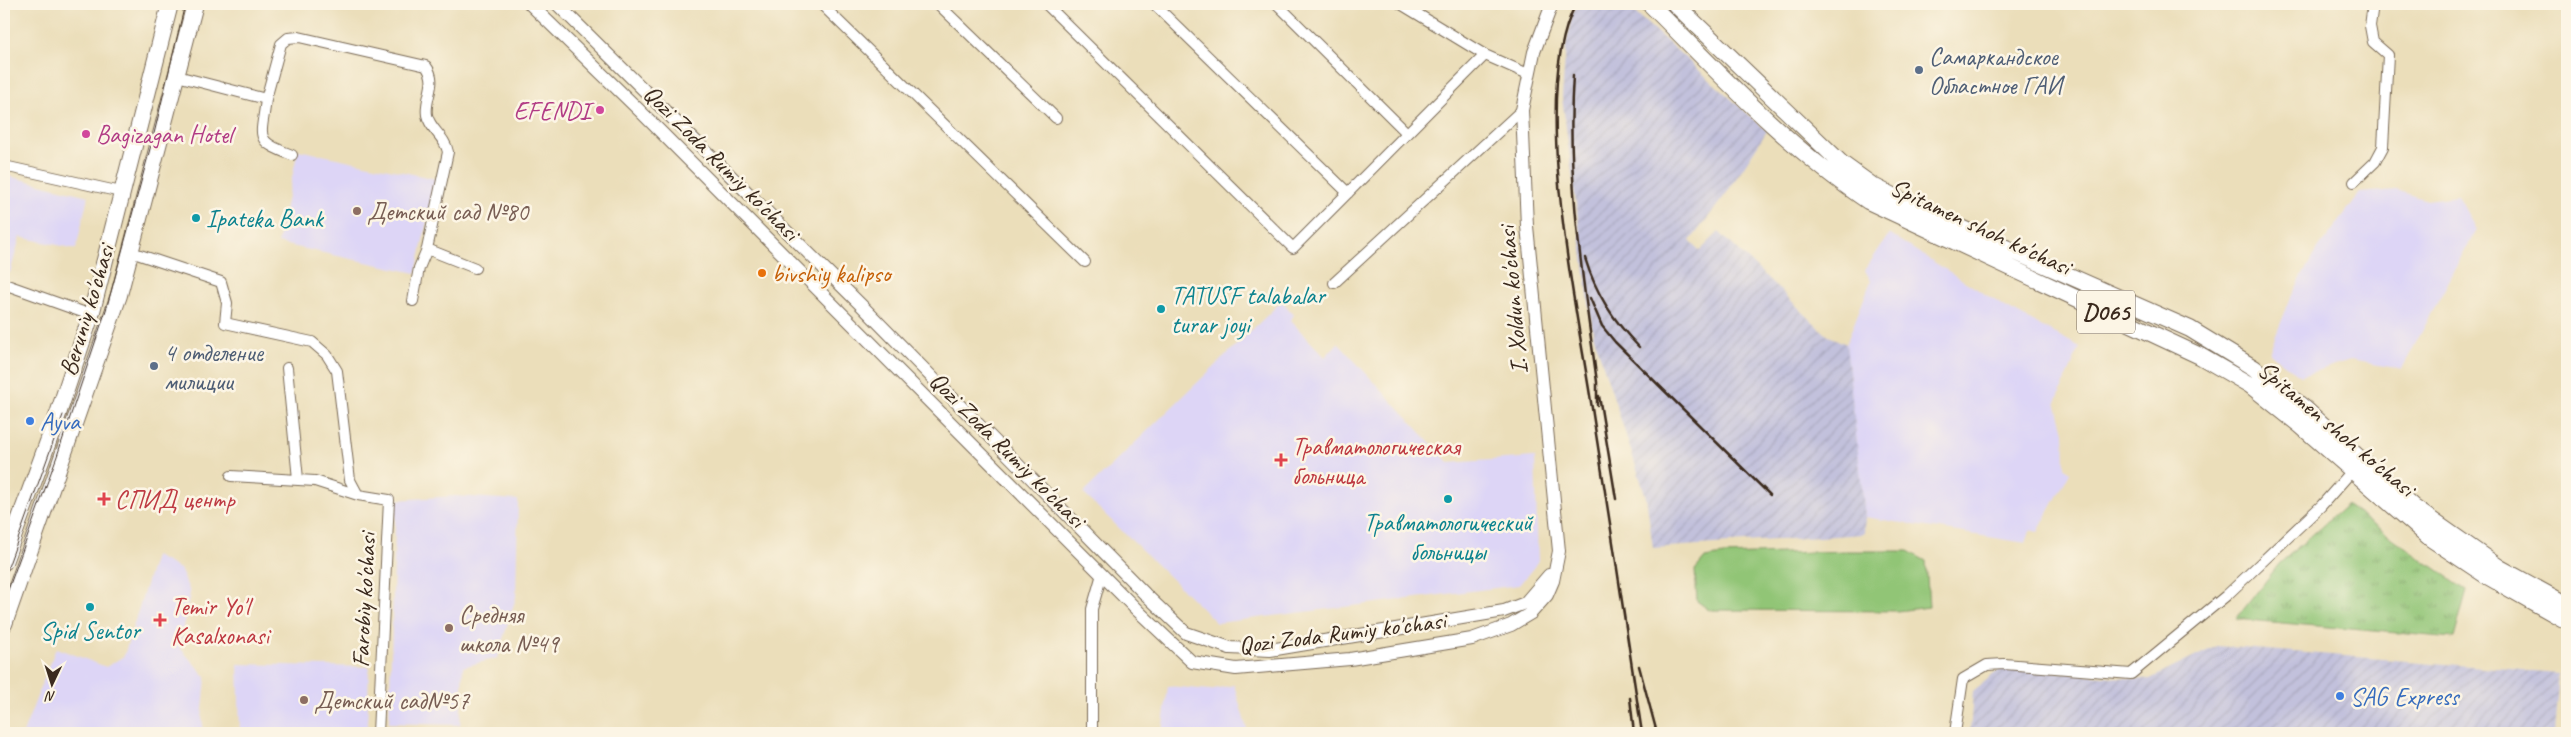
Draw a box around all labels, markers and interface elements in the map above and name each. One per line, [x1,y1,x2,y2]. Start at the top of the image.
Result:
place label: Самаркандское Областное ГАИ [1929,41,2066,102]
marker: Самаркандское Областное ГАИ [1913,64,1925,76]
street label: Qozi Zoda Rumiy ko'chasi [636,78,809,250]
place label: EFENDI [514,95,595,127]
marker: EFENDI [594,104,606,116]
place label: Bagizagan Hotel [96,119,237,151]
marker: Bagizagan Hotel [80,128,92,140]
street label: Spitamen shoh ko'chasi [1885,171,2079,284]
place label: Детский сад №80 [367,196,530,228]
place label: Ipateka Bank [206,203,325,235]
marker: Детский сад №80 [351,205,363,217]
marker: Ipateka Bank [190,212,202,224]
street label: I. Xoldun ko'chasi [1490,221,1535,375]
street label: Beruniy ko'chasi [52,238,123,380]
place label: bivshiy kalipso [772,258,893,290]
marker: bivshiy kalipso [756,267,768,279]
place label: TATUSF talabalar turar joyi [1171,280,1327,341]
road number: D065 [2077,290,2135,334]
marker: TATUSF talabalar turar joyi [1155,303,1167,315]
place label: 4 отделение милиции [164,337,265,398]
street label: Spitamen shoh ko'chasi [2251,354,2424,506]
marker: 4 отделение милиции [148,360,160,372]
street label: Qozi Zoda Rumiy ko'chasi [922,365,1095,537]
place label: Ayva [40,406,82,438]
marker: Ayva [24,415,36,427]
place label: Травматологическая больница [1292,431,1462,492]
marker: Травматологическая больница [1274,453,1288,467]
place label: СПИД центр [115,484,236,516]
marker: СПИД центр [97,492,111,506]
marker: Травматологический больницы [1442,493,1454,505]
place label: Травматологический больницы [1364,507,1534,568]
street label: Farobiy ko'chasi [344,529,384,668]
place label: Temir Yo'l Kasalxonasi [171,591,272,652]
place label: Средняя школа №49 [459,599,560,660]
marker: Spid Sentor [84,601,96,613]
street label: Qozi Zoda Rumiy ko'chasi [1237,604,1451,662]
marker: Temir Yo'l Kasalxonasi [153,613,167,627]
place label: Spid Sentor [40,615,142,647]
marker: Средняя школа №49 [443,622,455,634]
north arrow [28,660,78,710]
place label: SAG Express [2350,681,2461,713]
place label: Детский сад№57 [314,685,471,717]
text: N [44,688,56,705]
marker: SAG Express [2334,690,2346,702]
marker: Детский сад№57 [298,694,310,706]

